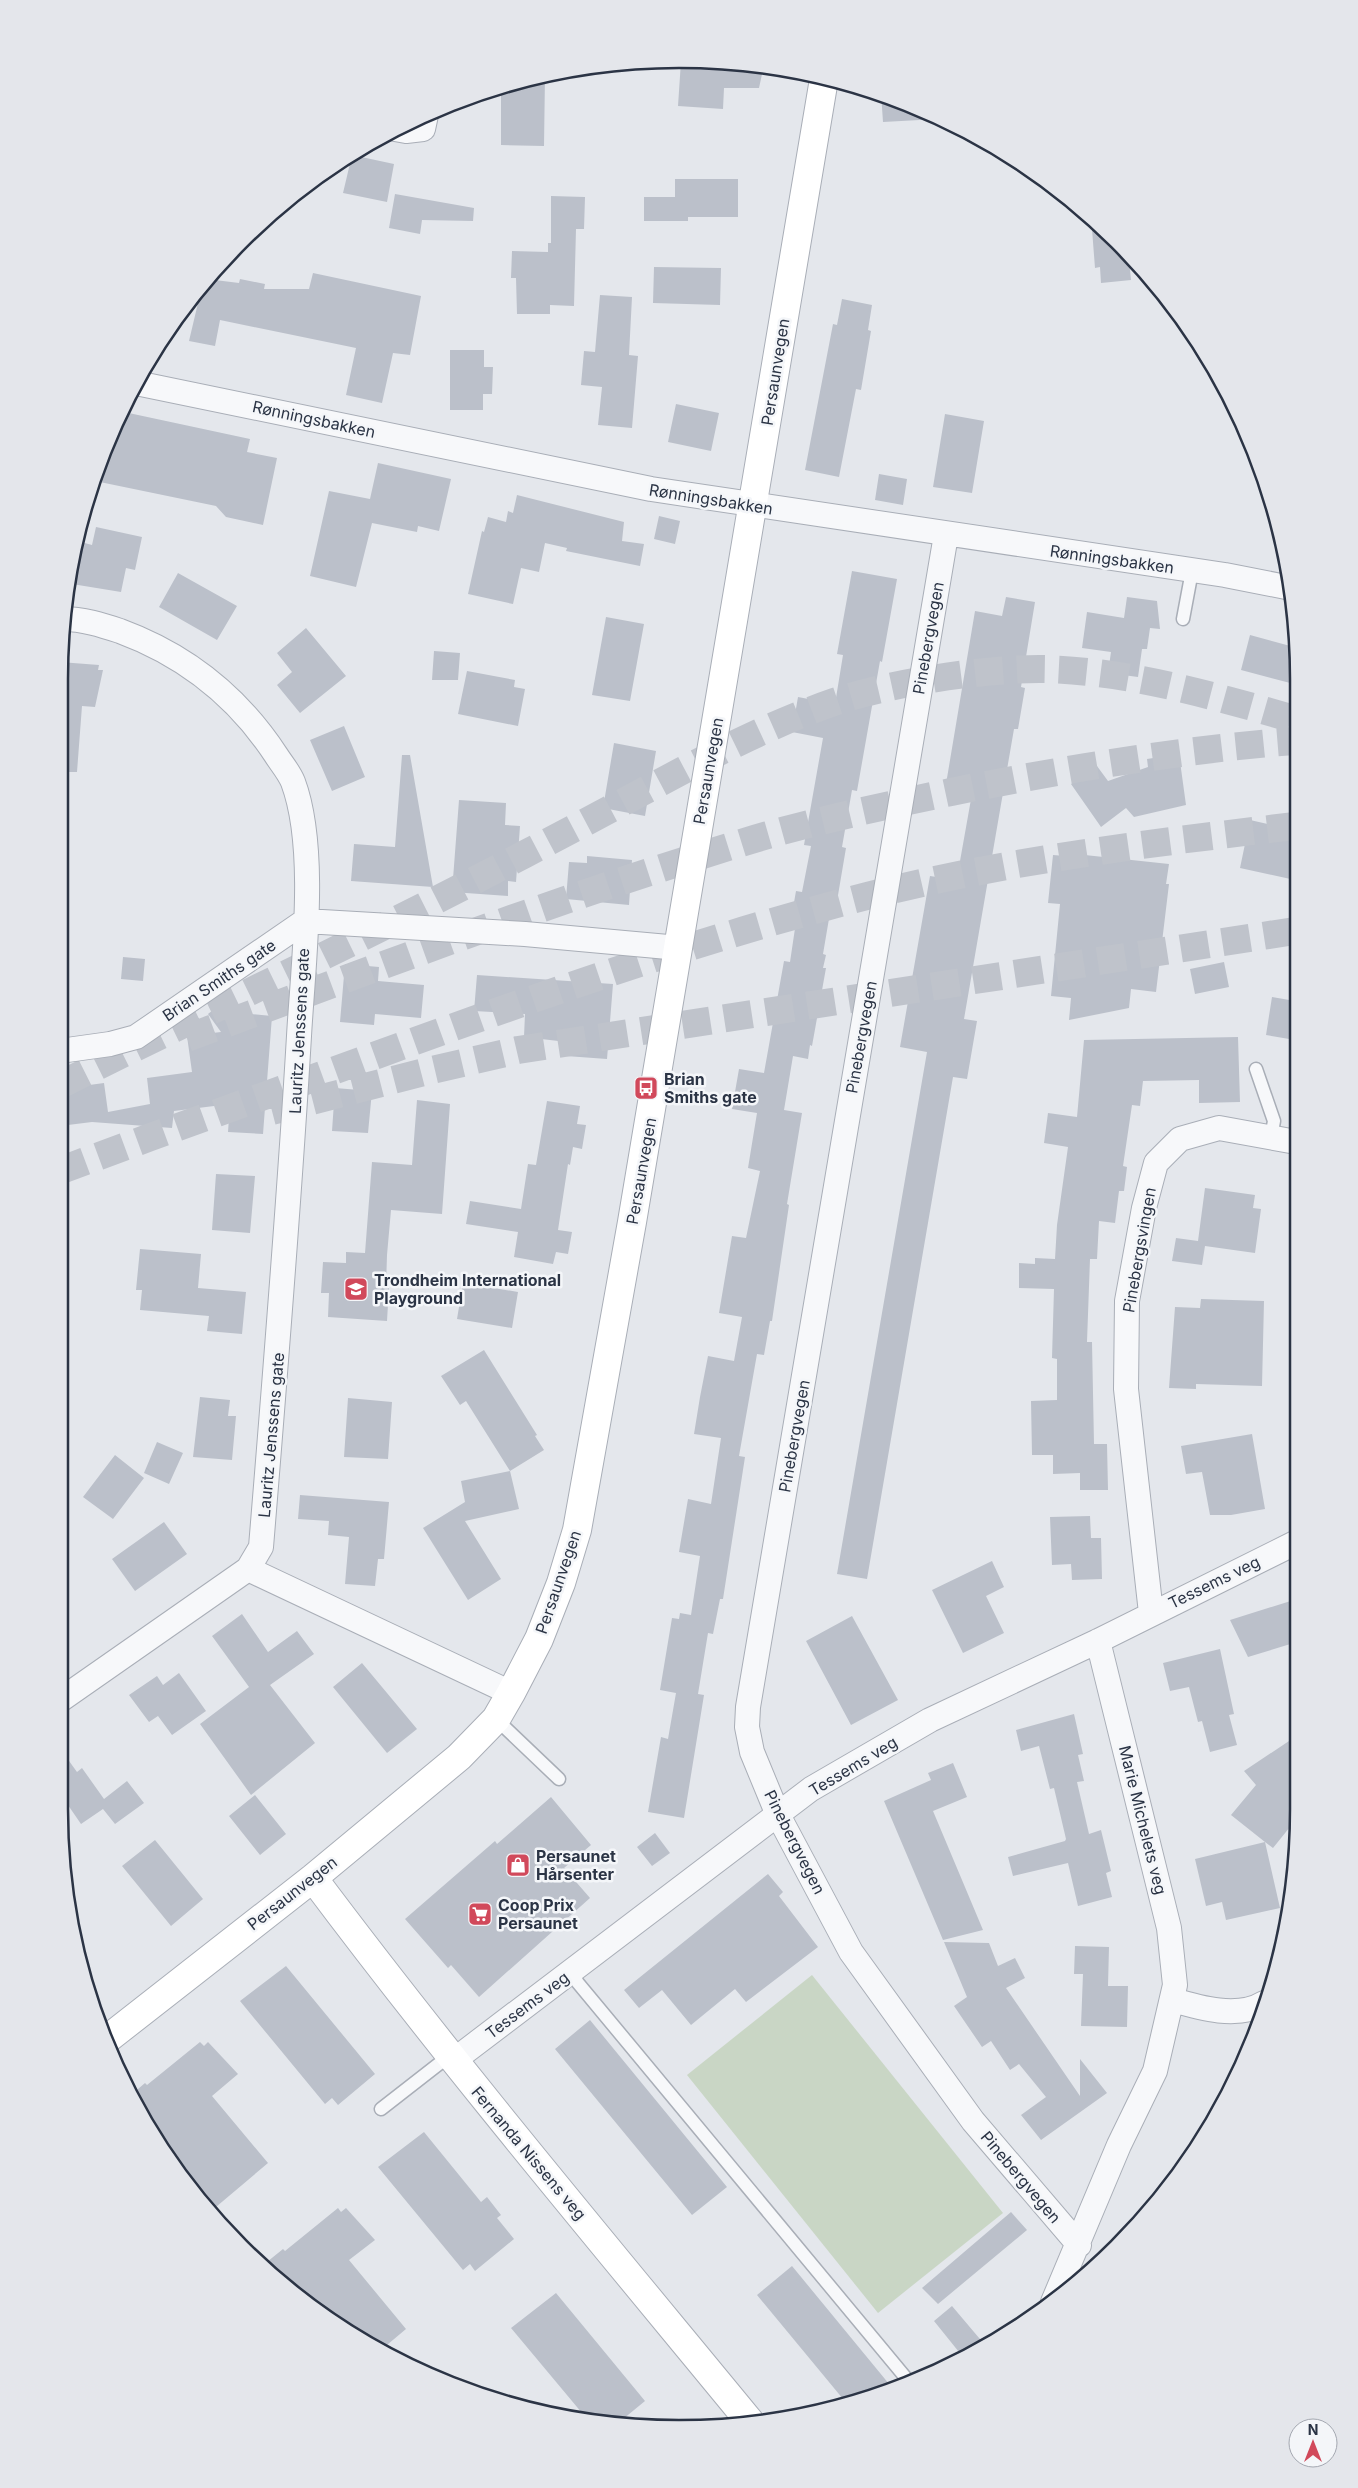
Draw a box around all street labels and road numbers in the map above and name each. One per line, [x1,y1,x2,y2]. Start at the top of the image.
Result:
street label: Persaunvegen [757,317,793,427]
street label: Rønningsbakken [251,396,377,442]
street label: Rønningsbakken [648,479,774,519]
street label: Rønningsbakken [1049,540,1175,578]
street label: Pinebergvegen [908,580,948,696]
street label: Persaunvegen [689,716,727,826]
street label: Brian Smiths gate [158,935,280,1025]
street label: Lauritz Jenssens gate [285,948,313,1114]
street label: Pinebergvegen [841,979,881,1095]
street label: Persaunvegen [622,1116,660,1226]
street label: Pinebergsvingen [1118,1186,1160,1314]
street label: Lauritz Jenssens gate [254,1351,288,1519]
street label: Pinebergvegen [774,1378,814,1494]
street label: Persaunvegen [531,1528,585,1636]
street label: Tessems veg [1165,1551,1263,1613]
street label: Tessems veg [805,1732,901,1800]
street label: Marie Michelets veg [1115,1743,1171,1897]
street label: Pinebergvegen [760,1787,830,1897]
street label: Persaunvegen [243,1852,341,1934]
street label: Tessems veg [481,1967,573,2043]
street label: Fernanda Nissens veg [467,2082,591,2224]
street label: Pinebergvegen [977,2127,1065,2227]

